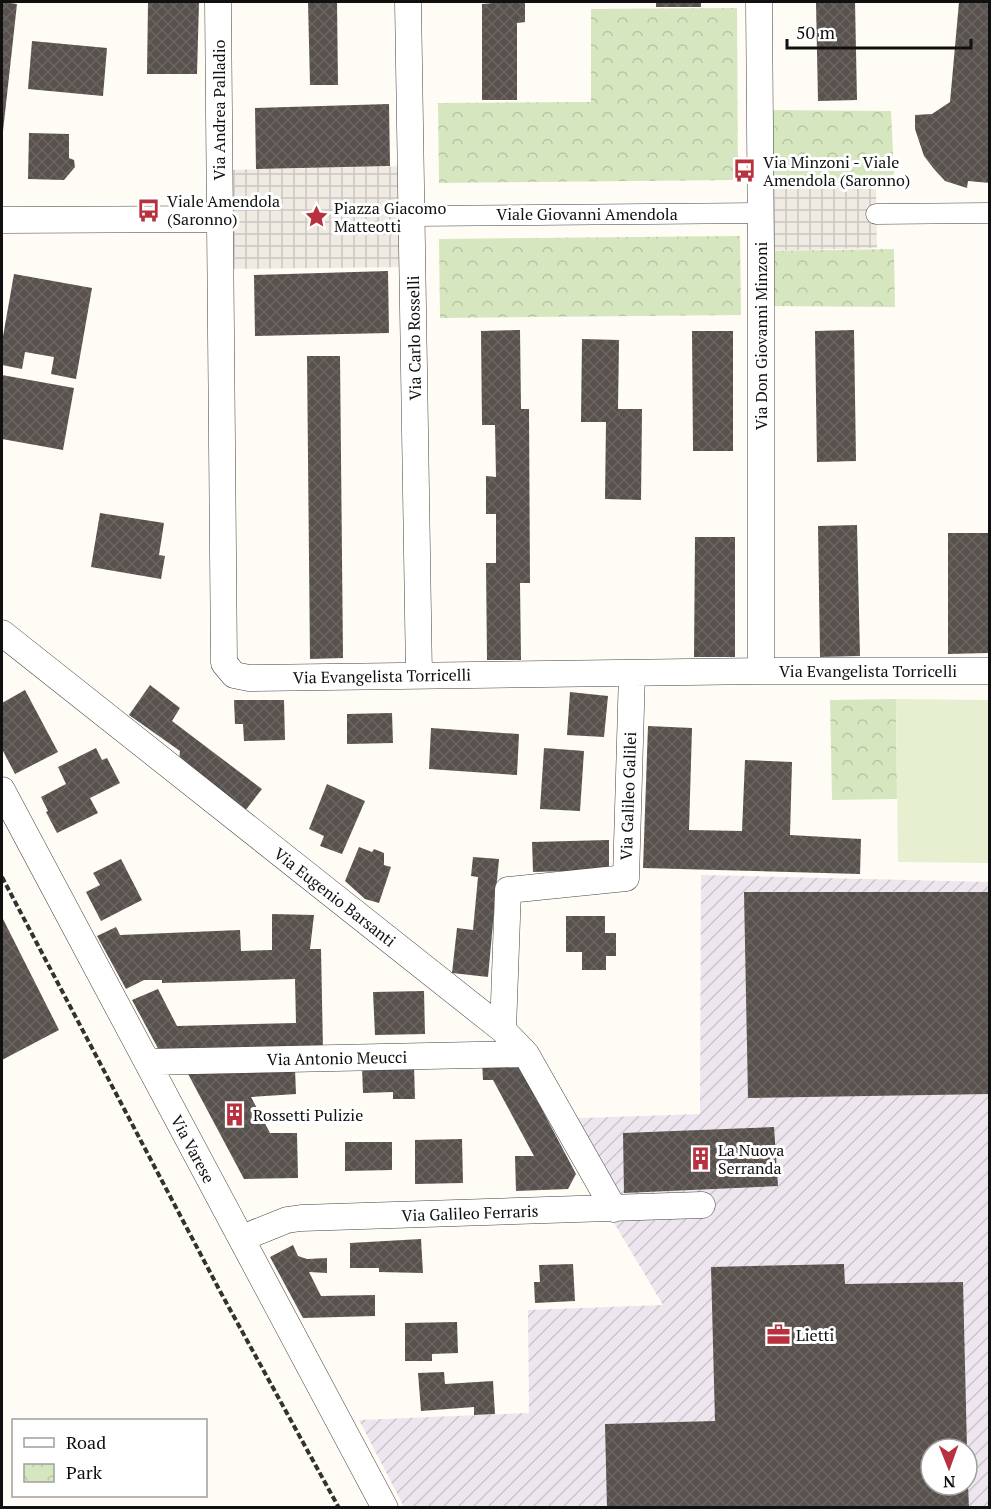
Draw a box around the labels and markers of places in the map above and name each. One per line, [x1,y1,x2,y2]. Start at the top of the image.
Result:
place label: Via Minzoni - Viale Amendola (Saronno) [763,151,910,191]
bus stop icon: Via Minzoni - Viale Amendola (Saronno) [732,158,758,184]
place label: Viale Amendola (Saronno) [167,190,280,230]
bus stop icon: Viale Amendola (Saronno) [136,197,162,223]
place label: Piazza Giacomo Matteotti [334,197,446,237]
place icon: Piazza Giacomo Matteotti [303,204,329,230]
building icon: Rossetti Pulizie [222,1102,248,1128]
place label: Rossetti Pulizie [253,1104,363,1126]
place label: La Nuova Serranda [718,1139,784,1179]
building icon: La Nuova Serranda [687,1146,713,1172]
office icon: Lietti [765,1322,791,1348]
place label: Lietti [796,1324,835,1346]

